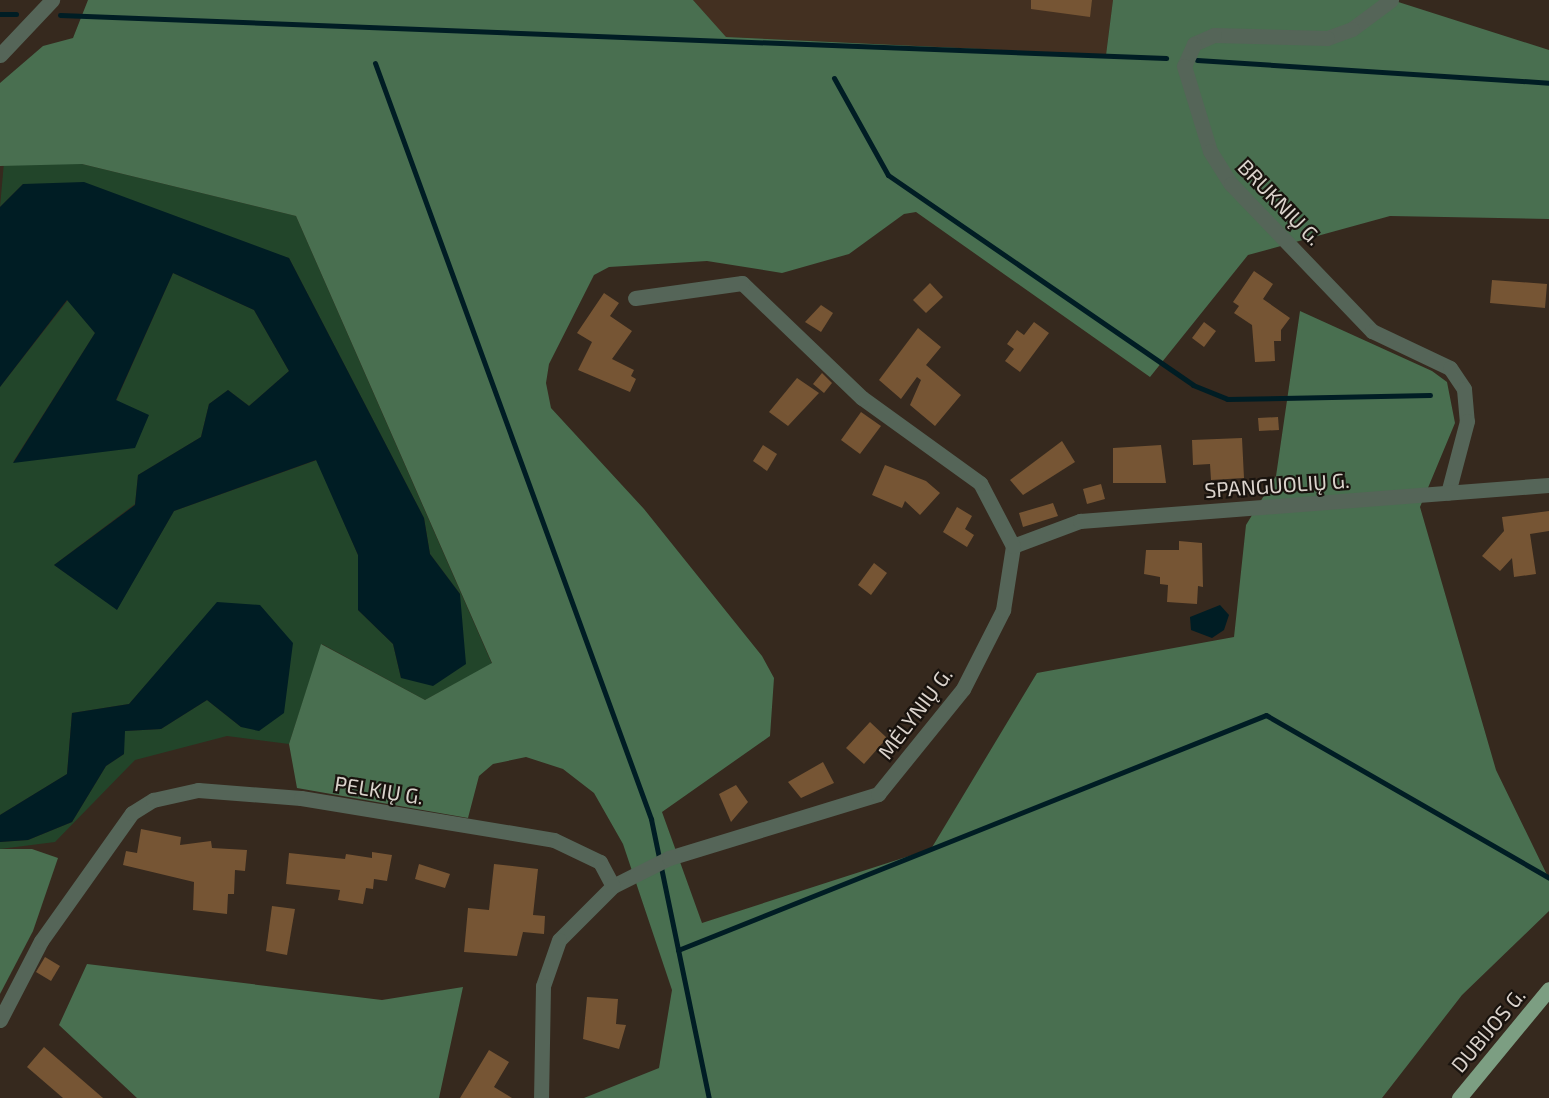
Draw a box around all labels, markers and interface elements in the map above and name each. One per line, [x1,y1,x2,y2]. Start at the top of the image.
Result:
street label: BRUKNIŲ G. [1233,154,1327,250]
street label: SPANGUOLIŲ G. [1204,467,1350,503]
street label: MĖLYNIŲ G. [872,662,958,764]
street label: PELKIŲ G. [333,771,425,809]
street label: DUBIJOS G. [1446,983,1530,1077]

